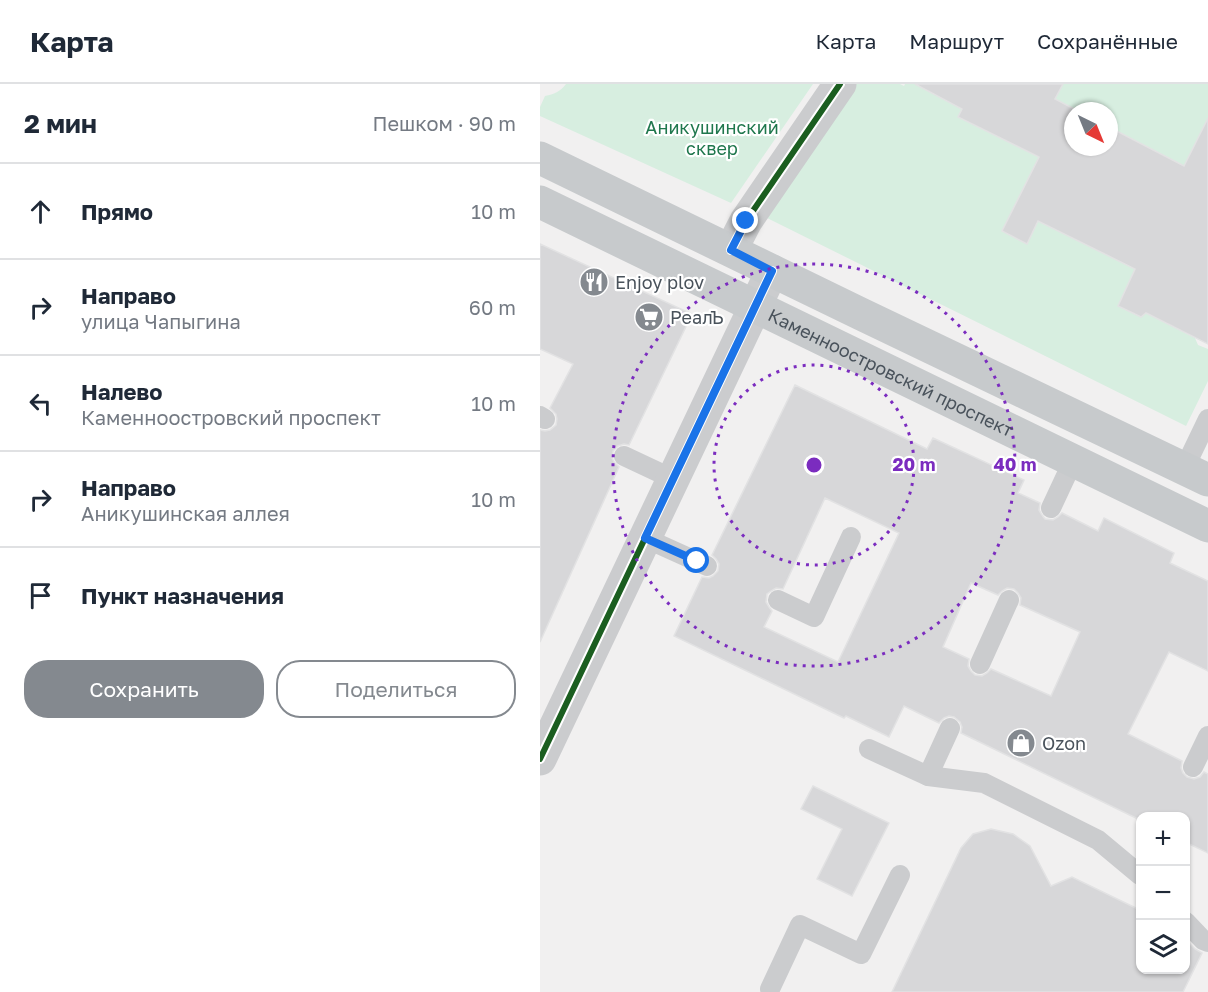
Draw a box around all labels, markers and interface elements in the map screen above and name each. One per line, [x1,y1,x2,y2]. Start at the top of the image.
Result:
text: Карта [30,25,114,58]
text: Карта [815,28,876,54]
text: Маршрут [909,28,1004,54]
text: Сохранённые [1037,28,1178,54]
north arrow [1064,102,1118,156]
text: 2 мин [24,108,97,139]
text: Пешком · 90 m [373,111,516,135]
park label: Аникушинский сквер [645,116,779,159]
icon: ahead [24,195,57,228]
text: Прямо [81,198,153,225]
text: 10 m [471,199,516,223]
route end [732,207,758,233]
restaurant icon: Enjoy plov [578,266,610,298]
place label: Enjoy plov [615,271,704,293]
text: Направо [81,282,176,309]
icon: right [24,291,57,324]
text: 60 m [469,295,516,319]
supermarket icon: РеалЪ [633,301,665,333]
street label: Каменноостровский проспект [765,303,1017,441]
place label: РеалЪ [670,306,724,328]
text: улица Чапыгина [81,309,241,333]
text: Налево [81,378,163,405]
icon: left [24,387,57,420]
text: 10 m [471,391,516,415]
text: Каменноостровский проспект [81,405,381,429]
text: 20 m [893,453,935,475]
text: 40 m [993,453,1037,475]
centre of rings [804,455,824,475]
text: Направо [81,474,176,501]
icon: right [24,483,57,516]
text: 10 m [471,487,516,511]
text: Аникушинская аллея [81,501,290,525]
route start [683,547,709,573]
icon: arrive [24,579,57,612]
text: Пункт назначения [81,582,284,609]
button: Сохранить [24,660,264,718]
button: Поделиться [276,660,516,718]
shop icon: Ozon [1005,727,1037,759]
place label: Ozon [1042,732,1086,754]
map controls [1136,812,1190,974]
button: + [1136,812,1190,866]
button: − [1136,866,1190,920]
button: layers [1136,920,1190,974]

